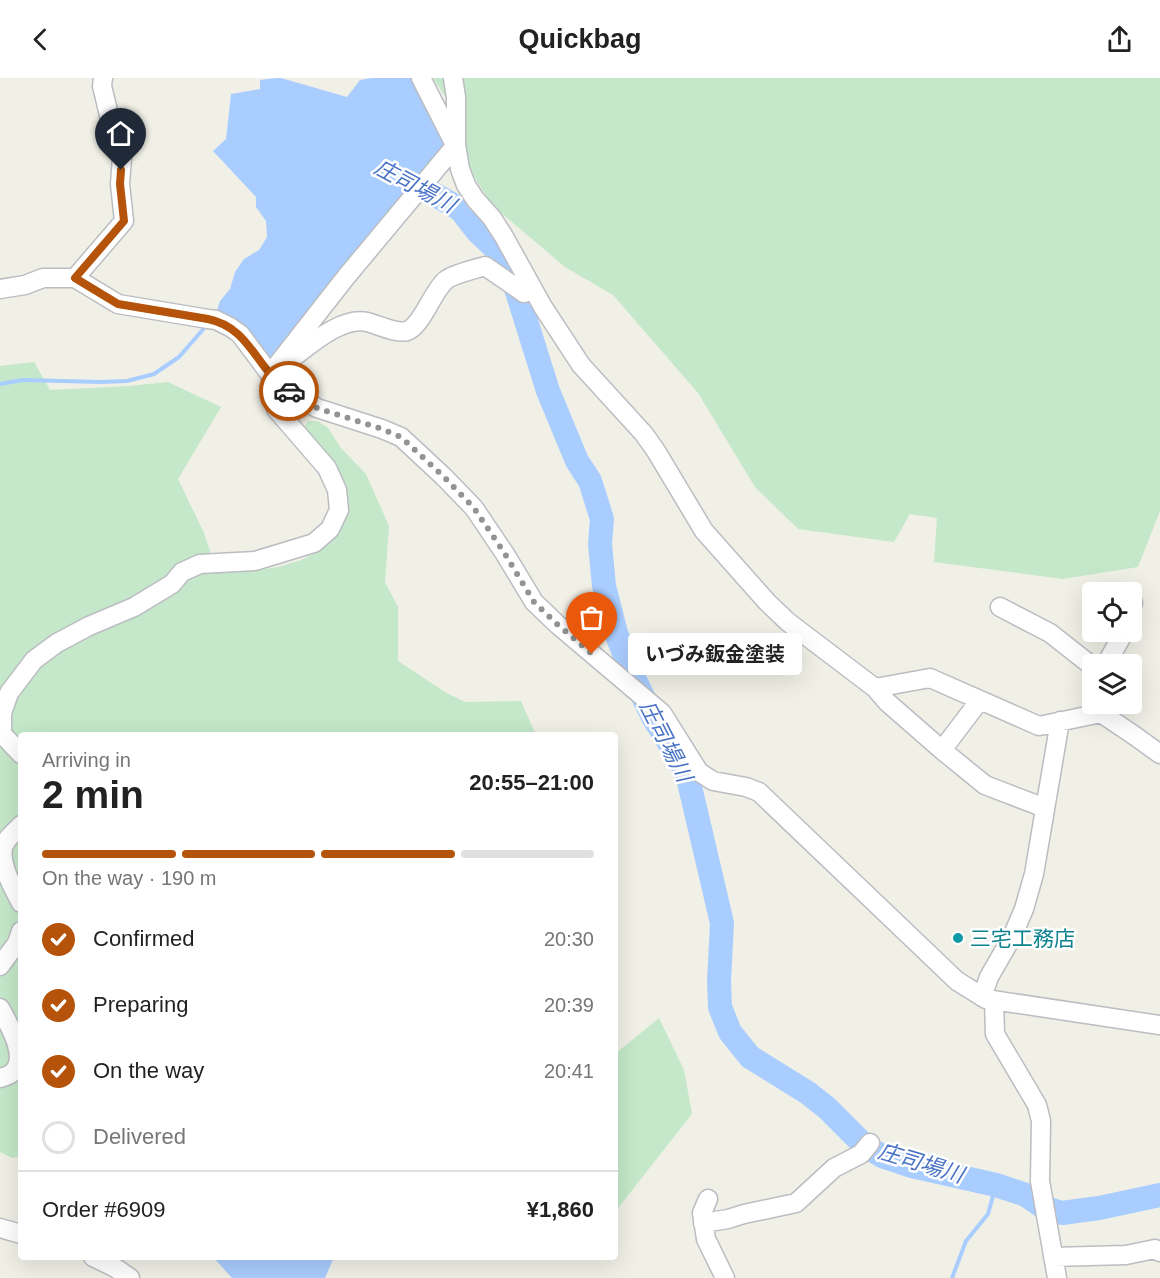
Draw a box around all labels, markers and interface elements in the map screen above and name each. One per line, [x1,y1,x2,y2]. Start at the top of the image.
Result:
icon: back [24,23,57,56]
icon: share [1103,23,1136,56]
text: Quickbag [518,24,642,54]
pin [95,108,146,170]
icon: home [104,117,137,150]
water label: 庄司場川 [370,154,461,219]
courier [259,361,319,421]
icon: car [273,375,306,408]
map controls [1082,582,1142,714]
button: locate [1082,582,1142,642]
pin [566,592,617,654]
icon: bag [575,601,608,634]
callout: いづみ鈑金塗装 [628,633,802,675]
text: いづみ鈑金塗装 [645,643,785,665]
button: layers [1082,654,1142,714]
water label: 庄司場川 [635,696,698,788]
text: Arriving in [42,749,131,771]
text: 20:55–21:00 [469,770,594,795]
text: 2 min [42,773,144,816]
text: On the way · 190 m [42,867,217,889]
icon: check [42,923,75,956]
text: Confirmed [93,926,194,951]
place label: 三宅工務店 [970,927,1075,950]
text: 20:30 [544,928,594,950]
marker: 三宅工務店 [951,931,965,945]
icon: check [42,989,75,1022]
text: Preparing [93,992,188,1017]
text: 20:39 [544,994,594,1016]
icon: check [42,1055,75,1088]
text: On the way [93,1058,204,1083]
text: 20:41 [544,1060,594,1082]
text: Delivered [93,1124,186,1149]
water label: 庄司場川 [875,1138,969,1188]
text: Order #6909 [42,1197,166,1222]
text: ¥1,860 [527,1197,594,1222]

